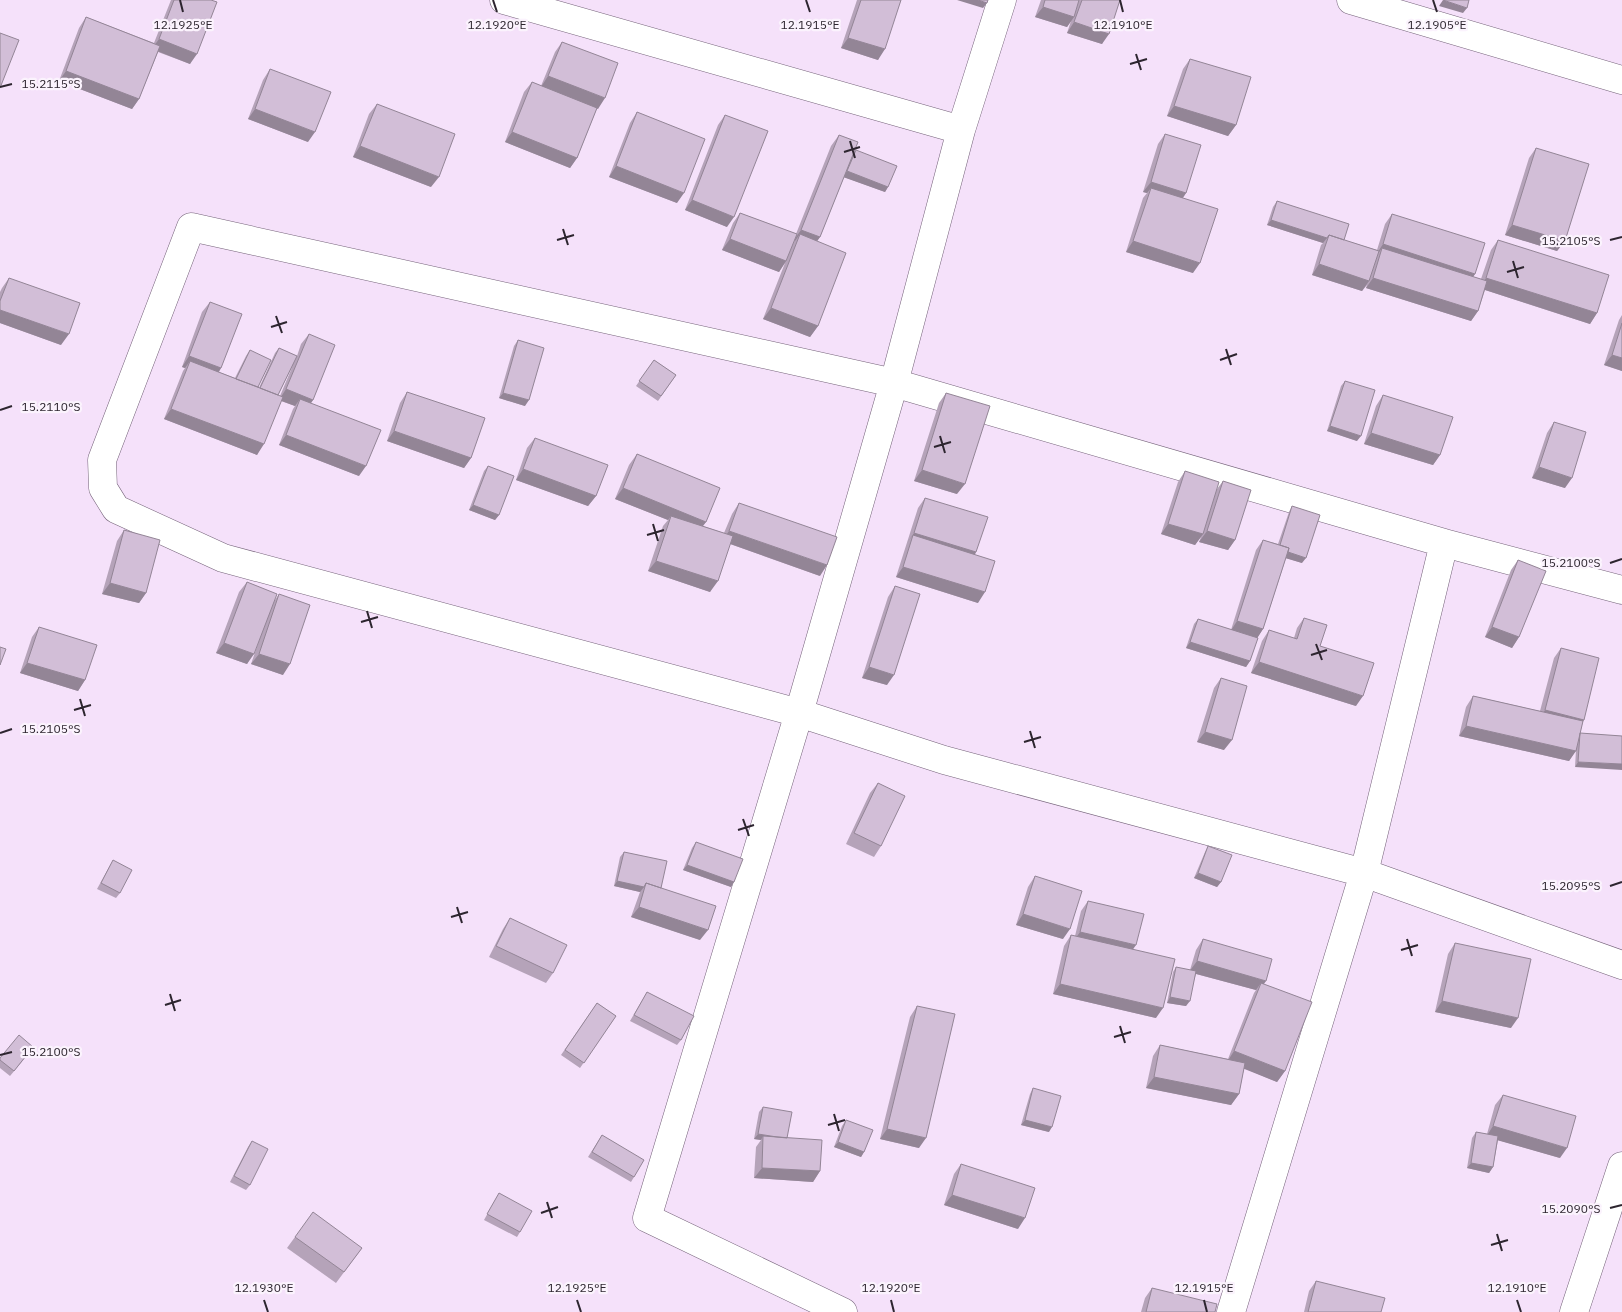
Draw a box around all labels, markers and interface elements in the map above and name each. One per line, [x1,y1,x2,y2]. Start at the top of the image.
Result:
text: 12.1925°E [153,17,213,32]
text: 12.1920°E [467,17,527,32]
text: 12.1915°E [780,17,840,32]
text: 12.1910°E [1093,17,1153,32]
text: 12.1905°E [1407,17,1467,32]
text: 15.2115°S [21,76,81,91]
text: 15.2105°S [1541,233,1601,248]
text: 15.2110°S [21,399,81,414]
text: 15.2100°S [1541,555,1601,570]
text: 15.2105°S [21,721,81,736]
text: 15.2095°S [1541,878,1601,893]
text: 15.2100°S [21,1044,81,1059]
text: 15.2090°S [1541,1201,1601,1216]
text: 12.1930°E [234,1280,294,1295]
text: 12.1925°E [547,1280,607,1295]
text: 12.1920°E [861,1280,921,1295]
text: 12.1915°E [1174,1280,1234,1295]
text: 12.1910°E [1487,1280,1547,1295]

